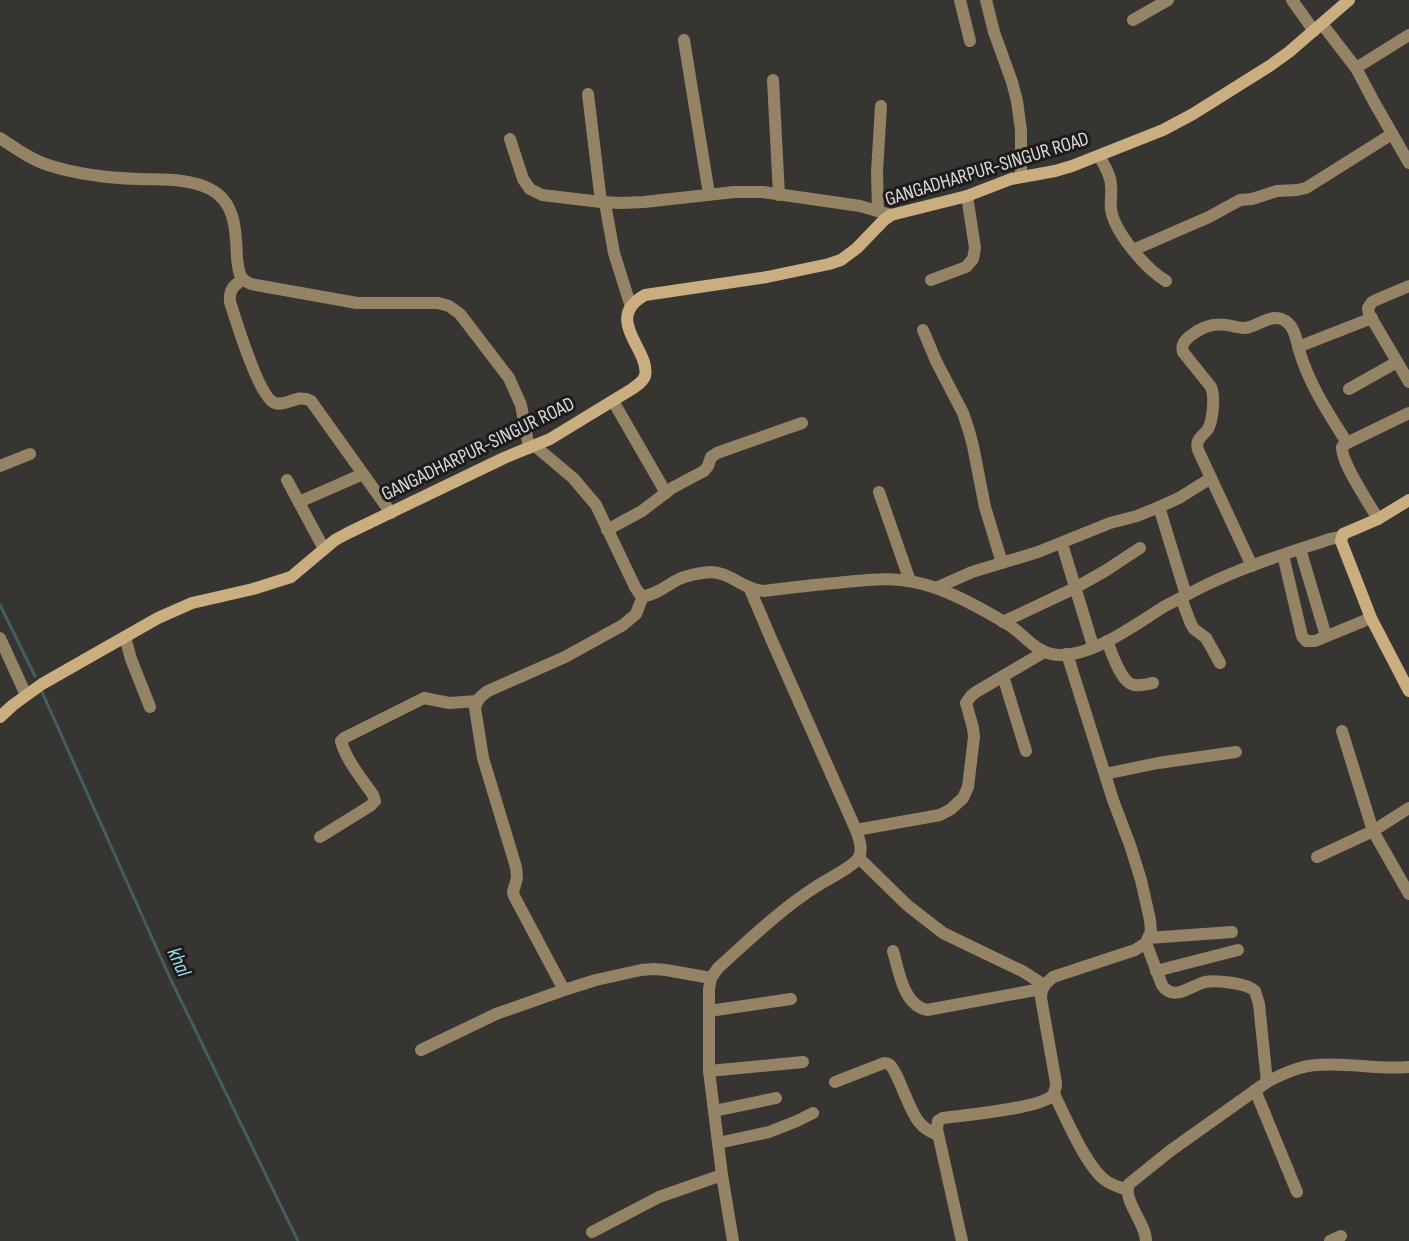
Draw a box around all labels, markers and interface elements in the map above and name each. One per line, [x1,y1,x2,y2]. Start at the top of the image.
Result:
street label: GANGADHARPUR-SINGUR ROAD [882,127,1092,211]
street label: GANGADHARPUR-SINGUR ROAD [378,392,578,506]
water label: khal [162,944,197,981]

